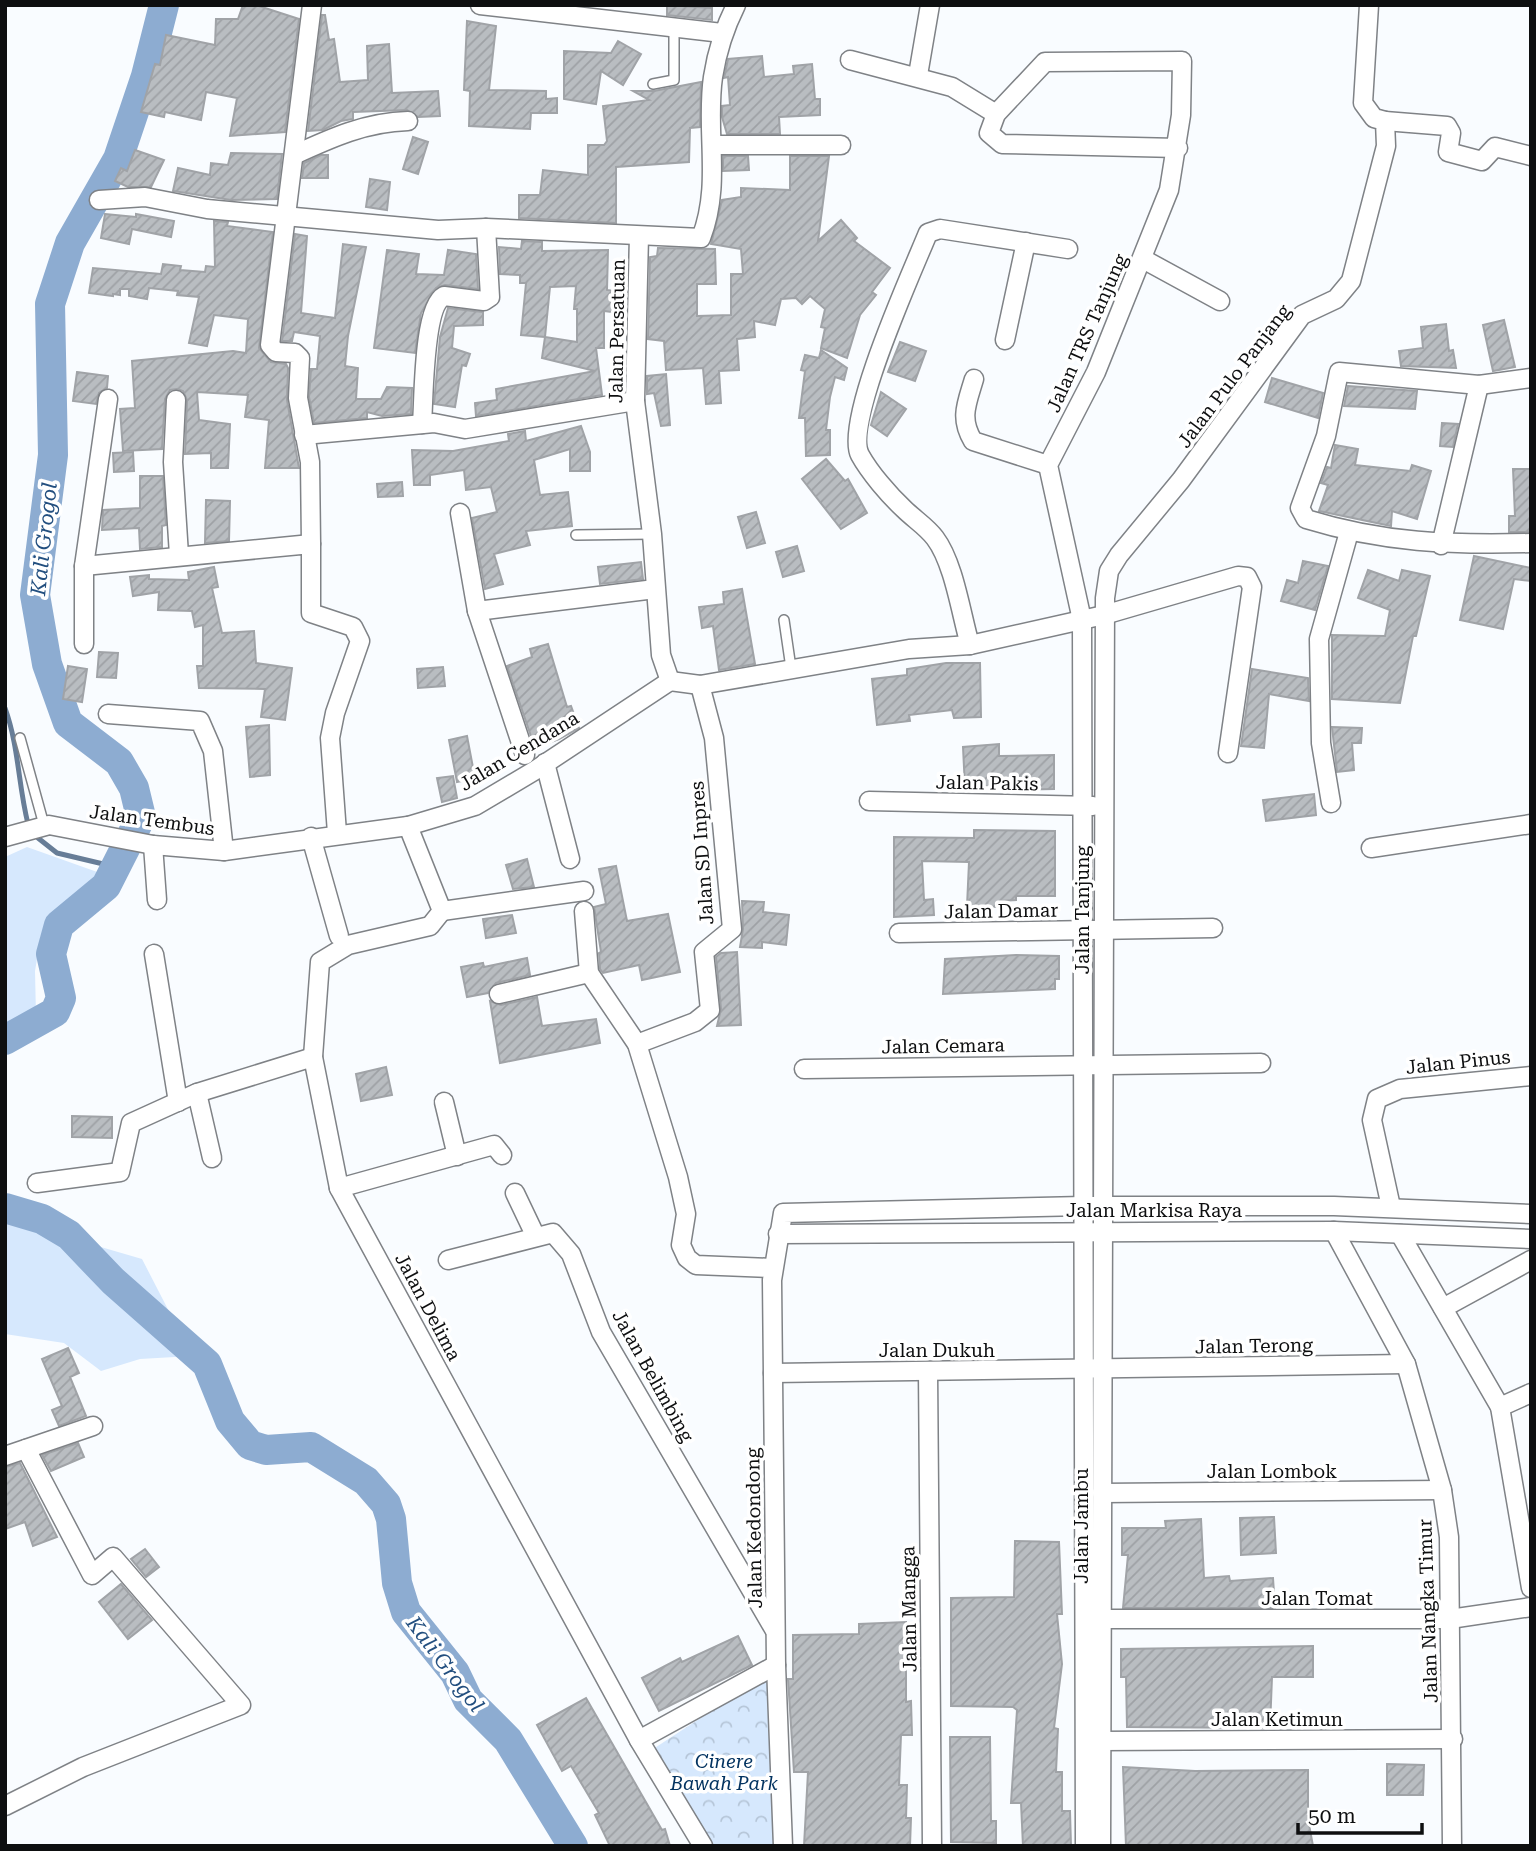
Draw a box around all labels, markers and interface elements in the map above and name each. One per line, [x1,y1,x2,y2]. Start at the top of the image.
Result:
street label: Jalan TRS Tanjung [1042,250,1132,416]
street label: Jalan Persatuan [604,259,630,403]
street label: Jalan Pulo Panjang [1173,300,1296,452]
water label: Kali Grogol [26,481,62,598]
street label: Jalan Cendana [455,706,583,796]
street label: Jalan Pakis [935,771,1039,795]
street label: Jalan SD Inpres [686,780,718,926]
street label: Jalan Tembus [88,800,216,840]
street label: Jalan Tanjung [1071,846,1094,974]
street label: Jalan Damar [944,899,1058,923]
street label: Jalan Cemara [881,1033,1006,1059]
street label: Jalan Pinus [1405,1045,1511,1079]
street label: Jalan Markisa Raya [1066,1199,1243,1222]
street label: Jalan Delima [390,1249,466,1365]
street label: Jalan Belimbing [607,1306,699,1446]
street label: Jalan Terong [1195,1333,1313,1359]
street label: Jalan Dukuh [879,1339,995,1362]
street label: Jalan Kedondong [741,1447,767,1609]
street label: Jalan Lombok [1207,1460,1337,1483]
street label: Jalan Jambu [1070,1468,1093,1584]
street label: Jalan Nangka Timur [1413,1518,1443,1703]
street label: Jalan Mangga [896,1545,922,1672]
street label: Jalan Tomat [1261,1587,1373,1610]
water label: Kali Grogol [401,1611,489,1717]
street label: Jalan Ketimun [1211,1708,1343,1731]
park label: Cinere Bawah Park [669,1750,778,1795]
scale bar [1298,1792,1422,1836]
text: 50 m [1308,1804,1356,1828]

